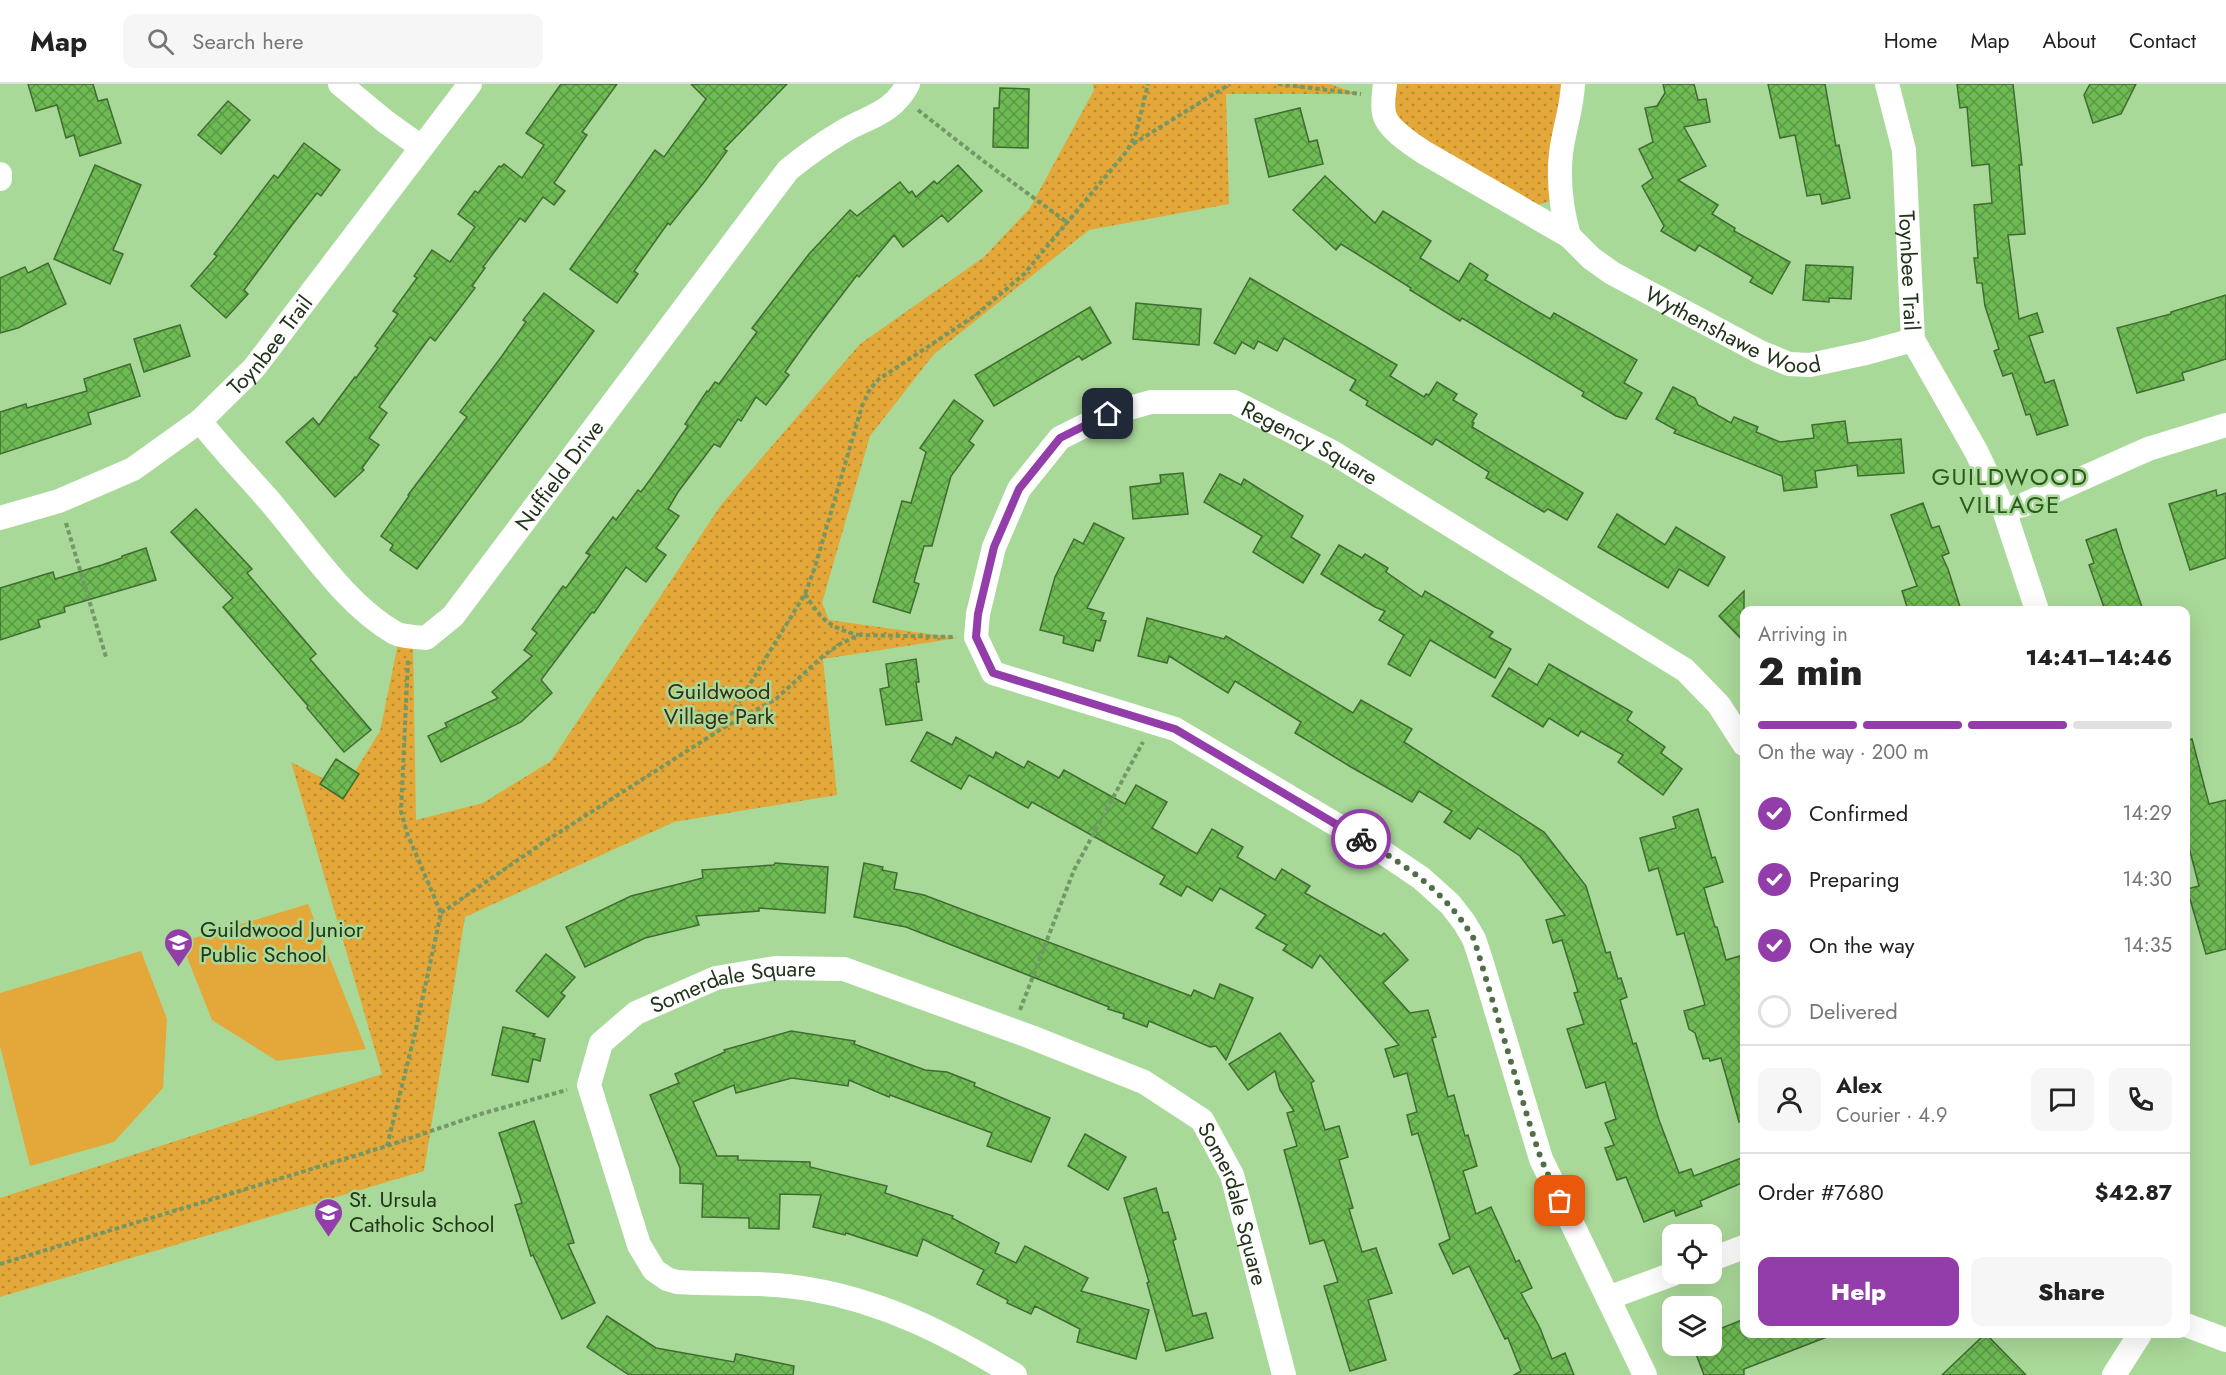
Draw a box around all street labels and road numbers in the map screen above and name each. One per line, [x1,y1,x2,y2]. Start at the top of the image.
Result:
street label: Toynbee Trail [1891,210,1929,332]
street label: Wythenshawe Wood [1639,278,1824,381]
street label: Toynbee Trail [220,288,320,402]
street label: Regency Square [1236,392,1384,493]
street label: Nuffield Drive [507,413,611,537]
street label: Somerdale Square [645,952,816,1021]
street label: Somerdale Square [1190,1116,1276,1289]

